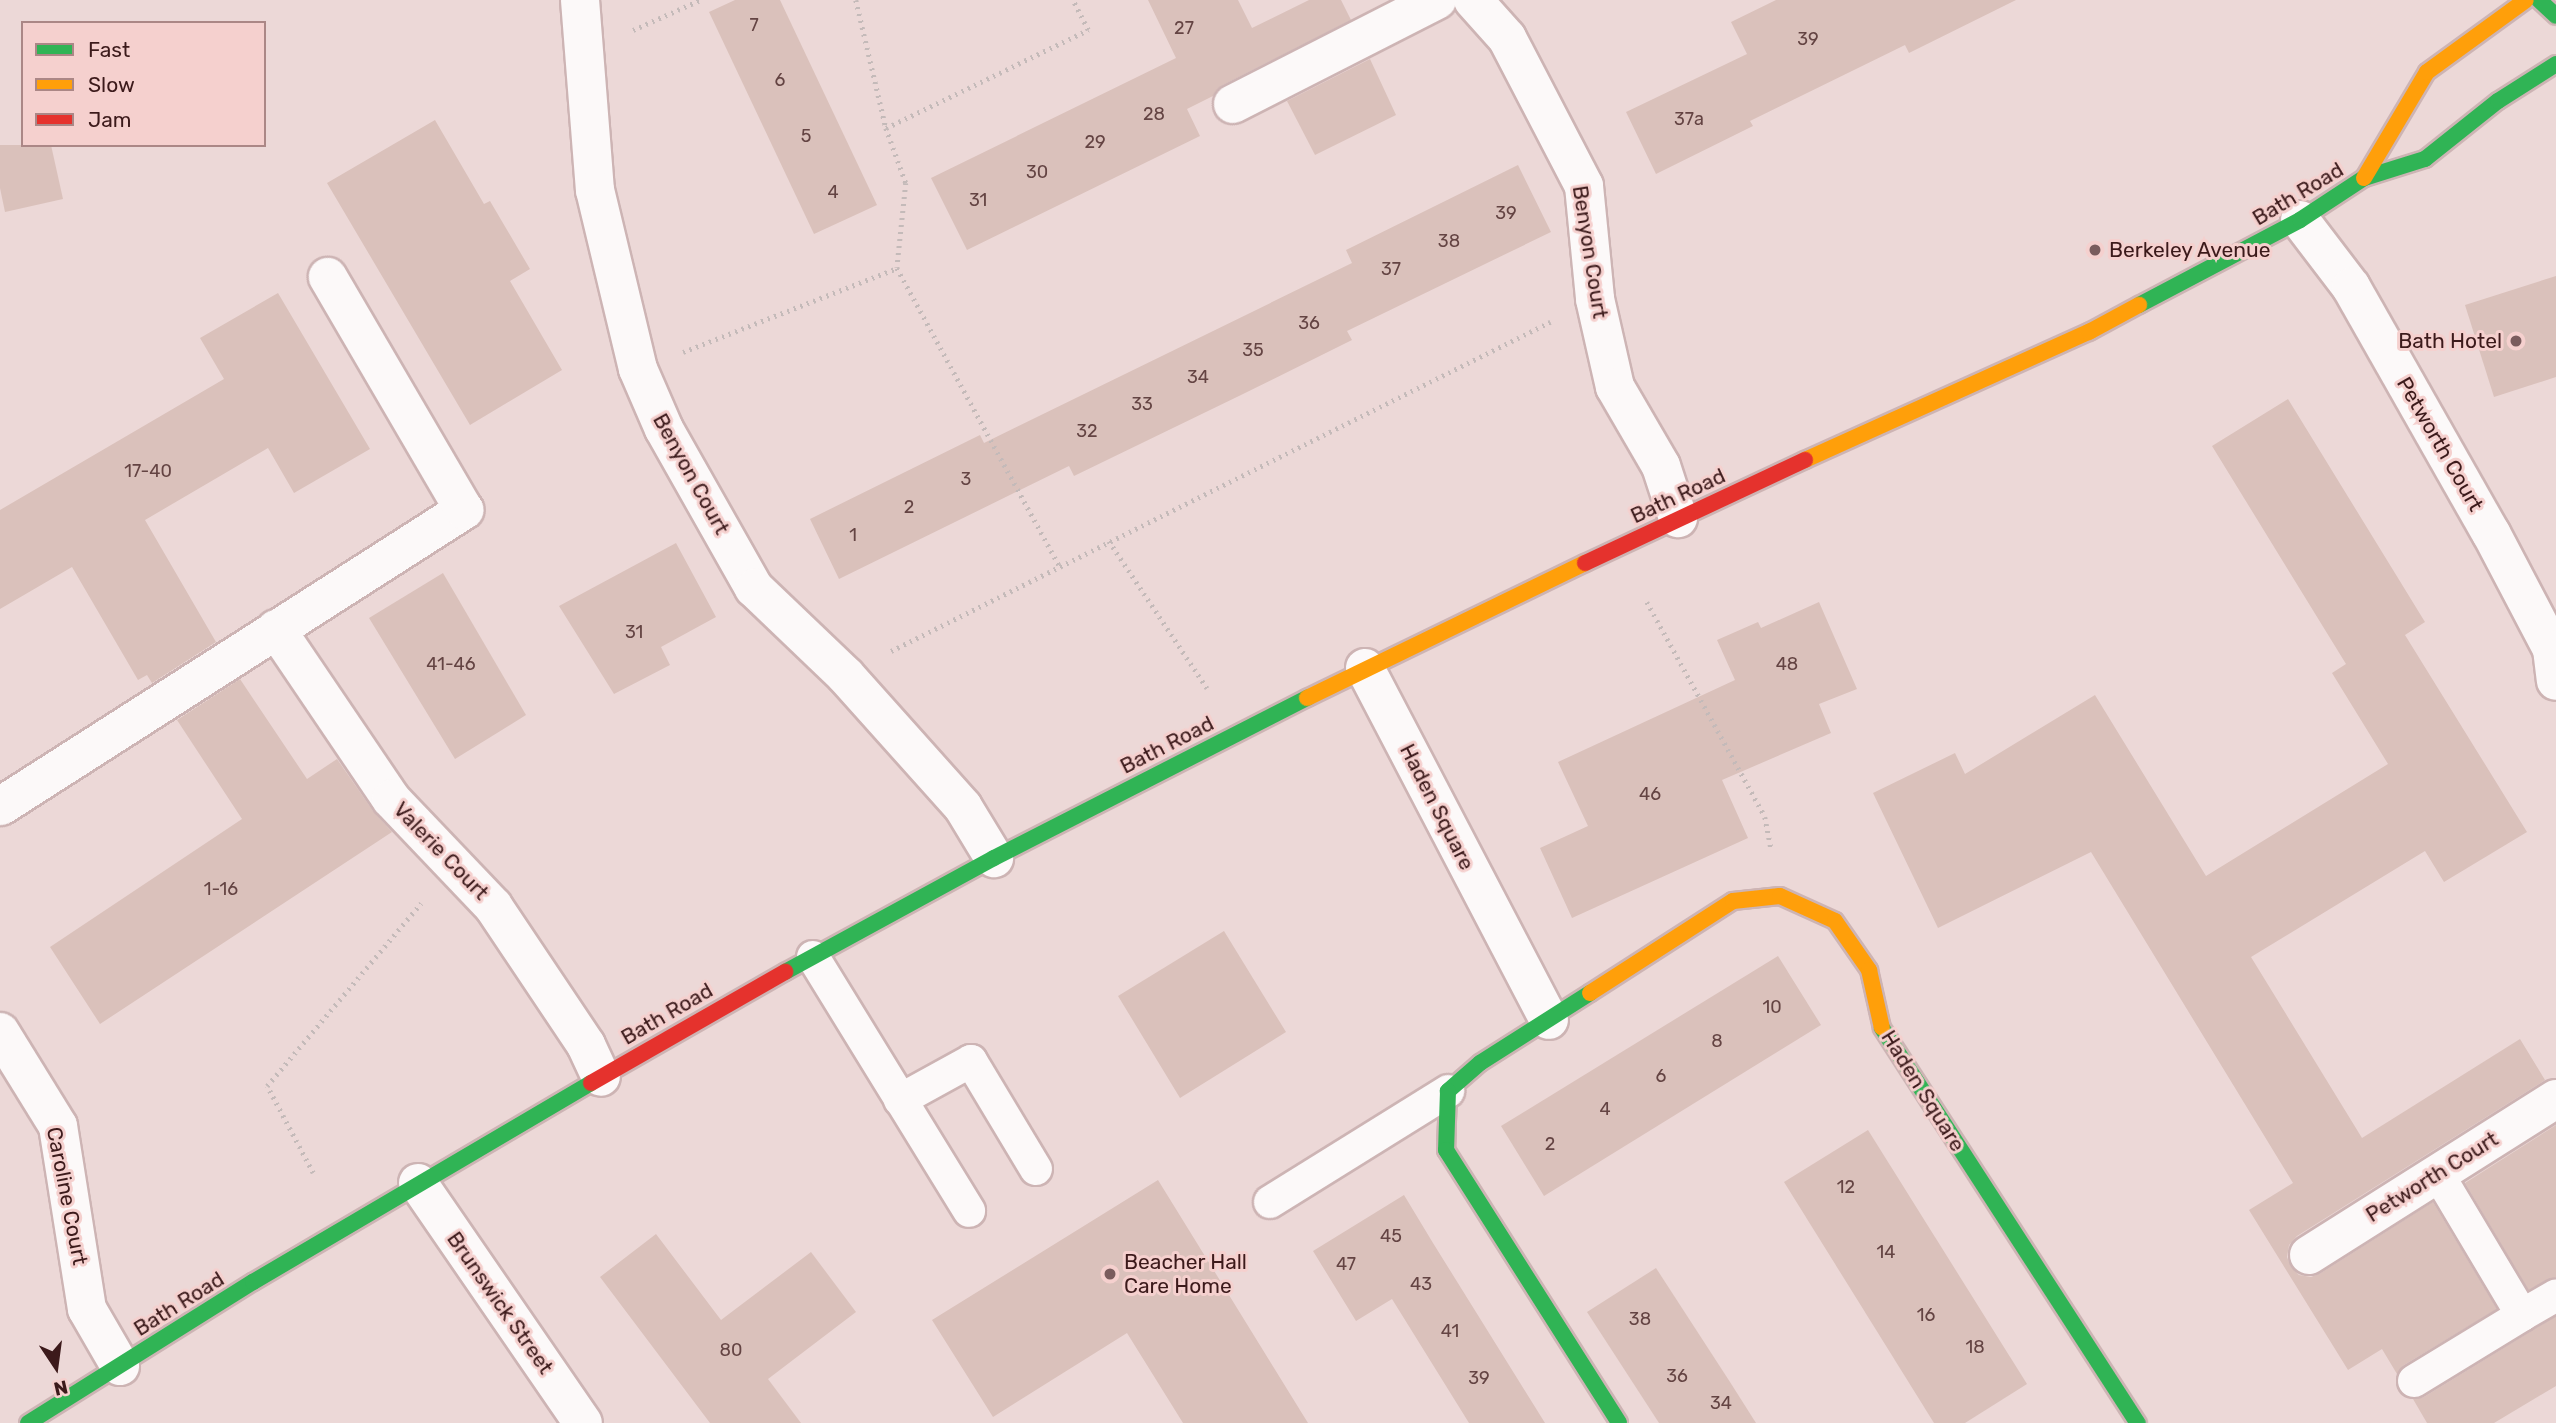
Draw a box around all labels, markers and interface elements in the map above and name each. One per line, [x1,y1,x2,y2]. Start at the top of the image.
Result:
house number: 7 [749,14,759,36]
house number: 27 [1174,17,1194,39]
legend [21,21,266,147]
house number: 39 [1797,28,1819,50]
text: Fast [88,37,130,62]
house number: 6 [775,69,785,91]
text: Slow [88,72,135,97]
house number: 28 [1143,103,1165,125]
text: Jam [88,107,132,132]
house number: 37a [1674,108,1704,130]
house number: 5 [801,125,811,147]
house number: 29 [1084,131,1106,153]
street label: Bath Road [2248,157,2348,231]
house number: 30 [1026,161,1048,183]
house number: 4 [827,181,839,203]
street label: Benyon Court [1567,184,1613,320]
house number: 31 [969,189,987,211]
house number: 39 [1495,202,1517,224]
house number: 38 [1438,230,1460,252]
place label: Berkeley Avenue [2109,237,2272,263]
marker: Berkeley Avenue [2087,242,2103,258]
house number: 37 [1381,258,1401,280]
house number: 36 [1298,312,1320,334]
place label: Bath Hotel [2398,328,2502,354]
marker: Bath Hotel [2508,333,2524,349]
house number: 35 [1242,339,1264,361]
house number: 34 [1187,366,1209,388]
street label: Petworth Court [2391,372,2489,516]
house number: 33 [1131,393,1153,415]
street label: Benyon Court [647,409,735,539]
house number: 32 [1076,420,1098,442]
house number: 17-40 [124,460,172,482]
street label: Bath Road [1627,463,1729,529]
house number: 3 [961,468,971,490]
house number: 2 [904,496,914,518]
house number: 1 [849,524,857,546]
house number: 31 [625,621,643,643]
house number: 41-46 [426,653,476,675]
house number: 48 [1776,653,1798,675]
street label: Bath Road [1116,711,1218,779]
street label: Haden Square [1394,740,1480,874]
house number: 46 [1639,783,1661,805]
street label: Valerie Court [388,797,494,905]
house number: 1-16 [204,878,238,900]
street label: Bath Road [617,978,717,1050]
house number: 10 [1762,996,1782,1018]
street label: Haden Square [1876,1026,1970,1156]
house number: 8 [1711,1030,1723,1052]
house number: 6 [1656,1065,1666,1087]
house number: 4 [1599,1098,1611,1120]
street label: Caroline Court [41,1125,93,1267]
street label: Petworth Court [2361,1126,2503,1228]
house number: 2 [1545,1133,1555,1155]
house number: 12 [1837,1176,1855,1198]
house number: 45 [1380,1225,1402,1247]
street label: Brunswick Street [441,1227,559,1379]
house number: 14 [1877,1241,1895,1263]
place label: Beacher Hall Care Home [1124,1249,1247,1299]
house number: 47 [1336,1253,1356,1275]
street label: Bath Road [129,1266,229,1342]
marker: Beacher Hall Care Home [1102,1266,1118,1282]
house number: 43 [1410,1273,1432,1295]
house number: 16 [1917,1304,1935,1326]
house number: 38 [1629,1308,1651,1330]
house number: 41 [1441,1320,1459,1342]
north arrow [21,1332,91,1402]
house number: 18 [1965,1336,1985,1358]
house number: 80 [720,1339,742,1361]
house number: 36 [1666,1365,1688,1387]
house number: 39 [1468,1367,1490,1389]
text: N [52,1375,70,1401]
house number: 34 [1710,1392,1732,1414]

